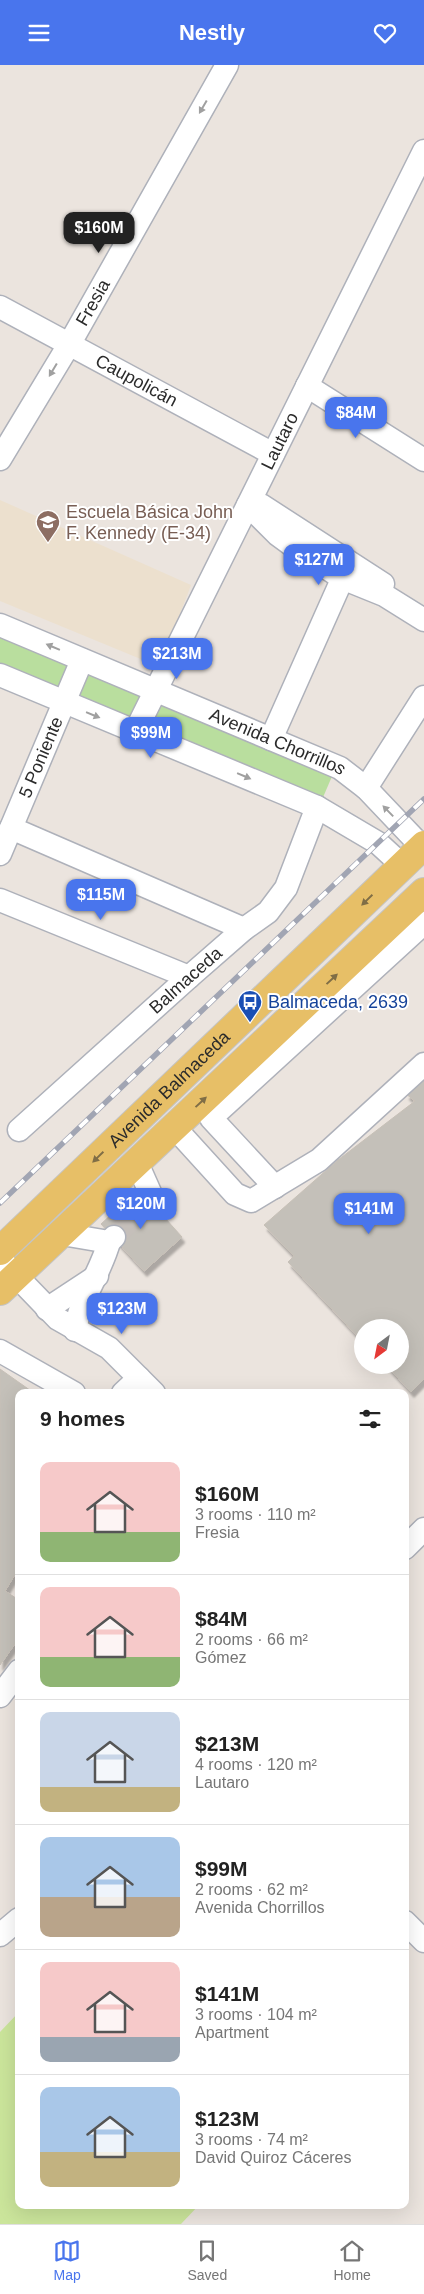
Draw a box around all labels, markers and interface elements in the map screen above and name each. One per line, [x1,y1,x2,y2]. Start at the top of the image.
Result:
icon: menu [25,19,53,47]
icon: heart [371,19,399,47]
text: Nestly [179,20,245,45]
one-way arrow [199,101,208,114]
pin: $160M [64,211,134,254]
text: $160M [75,219,123,236]
street label: Fresia [72,275,114,329]
street label: Caupolicán [92,350,181,411]
one-way arrow [49,364,58,377]
pin: $84M [326,397,386,439]
text: $84M [336,404,376,421]
street label: Lautaro [257,409,302,473]
place label: Escuela Básica John F. Kennedy (E-34) [66,502,233,543]
school or university icon: Escuela Básica John F. Kennedy (E-34) [35,509,61,543]
pin: $127M [284,543,354,586]
text: $127M [295,551,343,568]
pin: $213M [142,637,212,680]
one-way arrow [46,643,60,651]
text: $213M [153,645,201,662]
street label: Avenida Chorrillos [206,704,350,779]
one-way arrow [86,711,101,719]
street label: 5 Poniente [15,714,67,801]
pin: $99M [121,717,181,759]
text: $99M [131,724,171,741]
one-way arrow [237,773,251,781]
one-way arrow [382,806,394,818]
pin: $115M [66,879,136,921]
text: $115M [77,886,125,903]
one-way arrow [361,893,373,905]
street label: Balmaceda [145,942,227,1018]
one-way arrow [326,973,338,985]
bus stop icon: Balmaceda, 2639 [237,989,263,1023]
place label: Balmaceda, 2639 [268,992,408,1012]
street label: Avenida Balmaceda [104,1026,234,1152]
one-way arrow [195,1096,207,1108]
one-way arrow [92,1151,104,1163]
pin: $120M [106,1187,176,1230]
pin: $141M [334,1193,404,1235]
text: $120M [117,1195,165,1212]
text: $141M [345,1200,393,1217]
pin: $123M [87,1293,157,1335]
text: $123M [98,1300,146,1317]
north arrow [354,1319,409,1374]
map controls [354,1319,409,1374]
icon: filters [356,1405,384,1433]
text: 9 homes [40,1407,125,1430]
icon: home [80,1482,140,1542]
text: $160M [195,1482,259,1505]
text: 3 rooms · 110 m² [195,1506,316,1523]
text: Fresia [195,1524,239,1541]
icon: home [80,1607,140,1667]
text: $84M [195,1607,248,1630]
text: 2 rooms · 66 m² [195,1631,308,1648]
text: Gómez [195,1649,247,1666]
icon: home [80,1732,140,1792]
text: $213M [195,1732,259,1755]
text: 4 rooms · 120 m² [195,1756,317,1773]
text: Lautaro [195,1774,249,1791]
icon: home [80,1857,140,1917]
text: $99M [195,1857,248,1880]
text: 2 rooms · 62 m² [195,1881,308,1898]
text: Avenida Chorrillos [195,1899,325,1916]
icon: home [80,1982,140,2042]
text: $141M [195,1982,259,2005]
text: 3 rooms · 104 m² [195,2006,317,2023]
text: Apartment [195,2024,269,2041]
icon: home [80,2107,140,2167]
text: $123M [195,2107,259,2130]
text: 3 rooms · 74 m² [195,2131,308,2148]
text: David Quiroz Cáceres [195,2149,352,2166]
tab: Map [53,2237,81,2283]
tab: Saved [187,2237,227,2283]
tab: Home [333,2237,371,2283]

